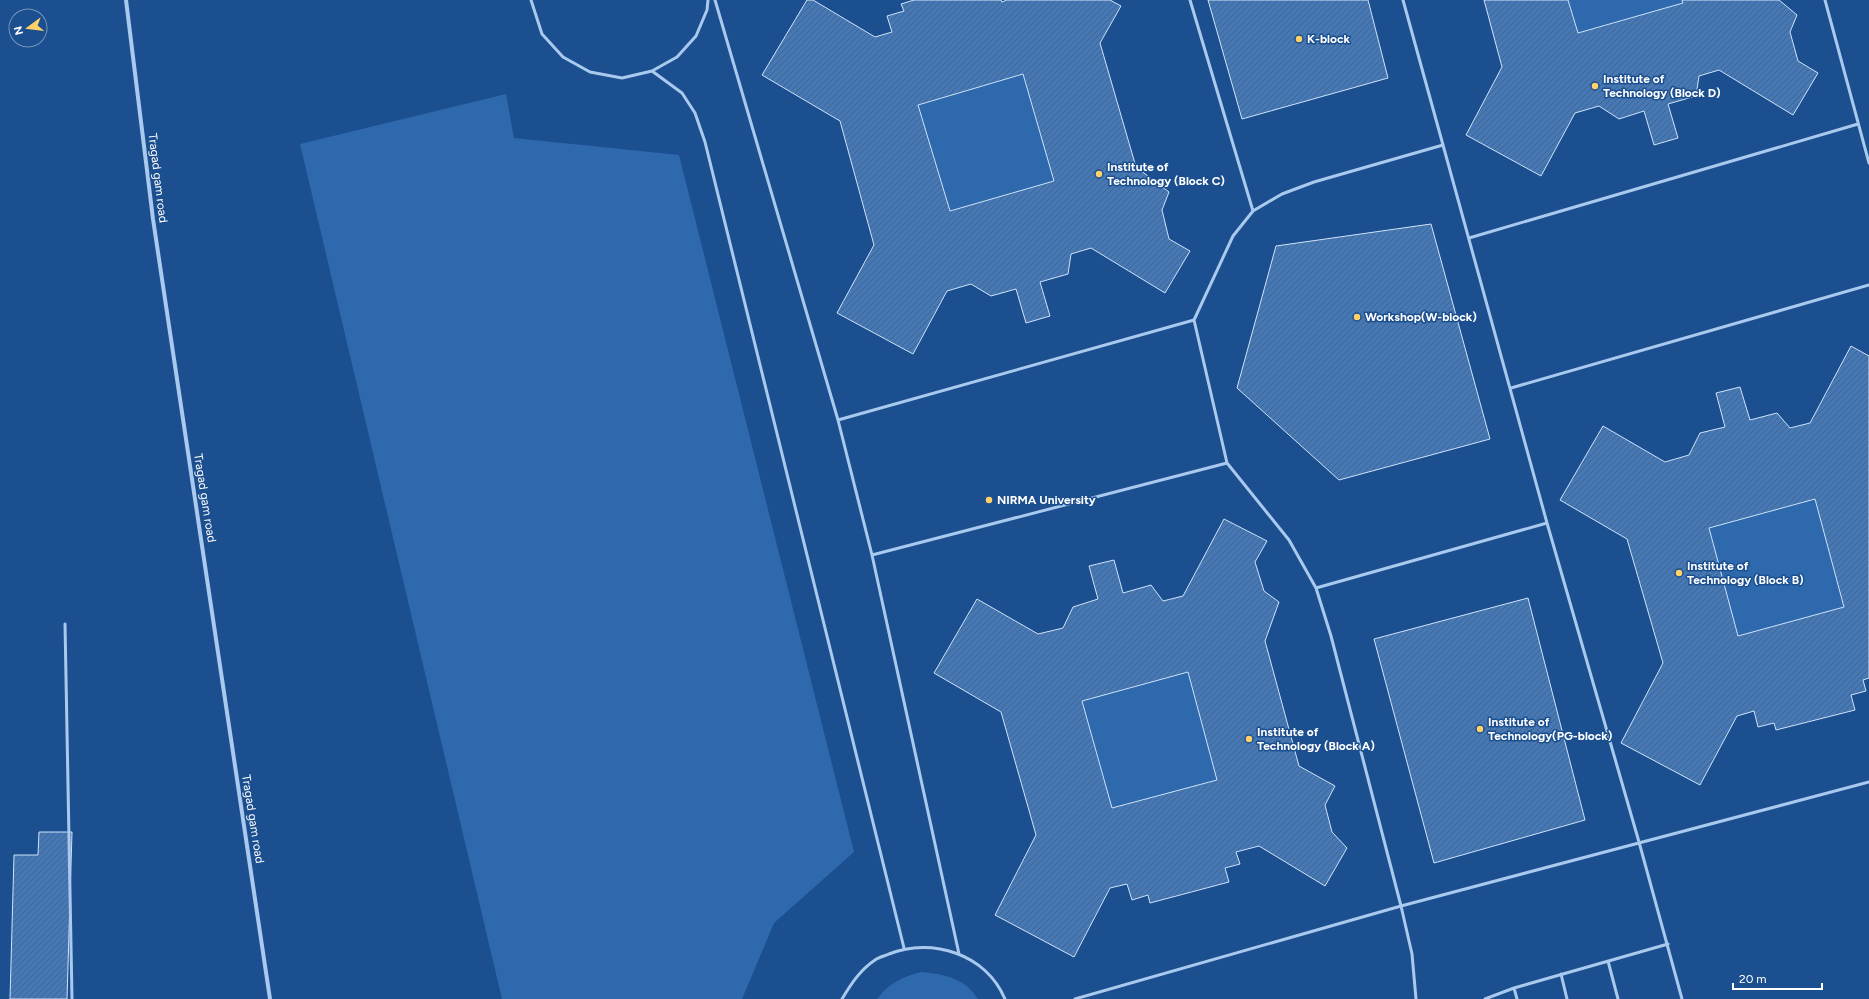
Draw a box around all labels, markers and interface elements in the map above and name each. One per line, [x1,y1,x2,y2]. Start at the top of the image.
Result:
north arrow [8,8,48,48]
text: N [11,25,26,36]
place label: K-block [1307,32,1351,46]
marker: K-block [1294,34,1304,44]
place label: Institute of Technology (Block D) [1603,72,1721,100]
marker: Institute of Technology (Block D) [1590,81,1600,91]
street label: Tragad gam road [146,133,170,223]
place label: Institute of Technology (Block C) [1107,160,1225,188]
marker: Institute of Technology (Block C) [1094,169,1104,179]
place label: Workshop(W-block) [1365,310,1477,324]
marker: Workshop(W-block) [1352,312,1362,322]
street label: Tragad gam road [191,452,219,544]
place label: NIRMA University [997,493,1096,507]
marker: NIRMA University [984,495,994,505]
place label: Institute of Technology (Block B) [1687,559,1804,587]
marker: Institute of Technology (Block B) [1674,568,1684,578]
place label: Institute of Technology(PG-block) [1488,715,1613,743]
marker: Institute of Technology(PG-block) [1475,724,1485,734]
place label: Institute of Technology (Block A) [1257,725,1375,753]
marker: Institute of Technology (Block A) [1244,734,1254,744]
street label: Tragad gam road [239,773,267,865]
scale bar [1733,965,1822,991]
text: 20 m [1739,972,1767,986]

